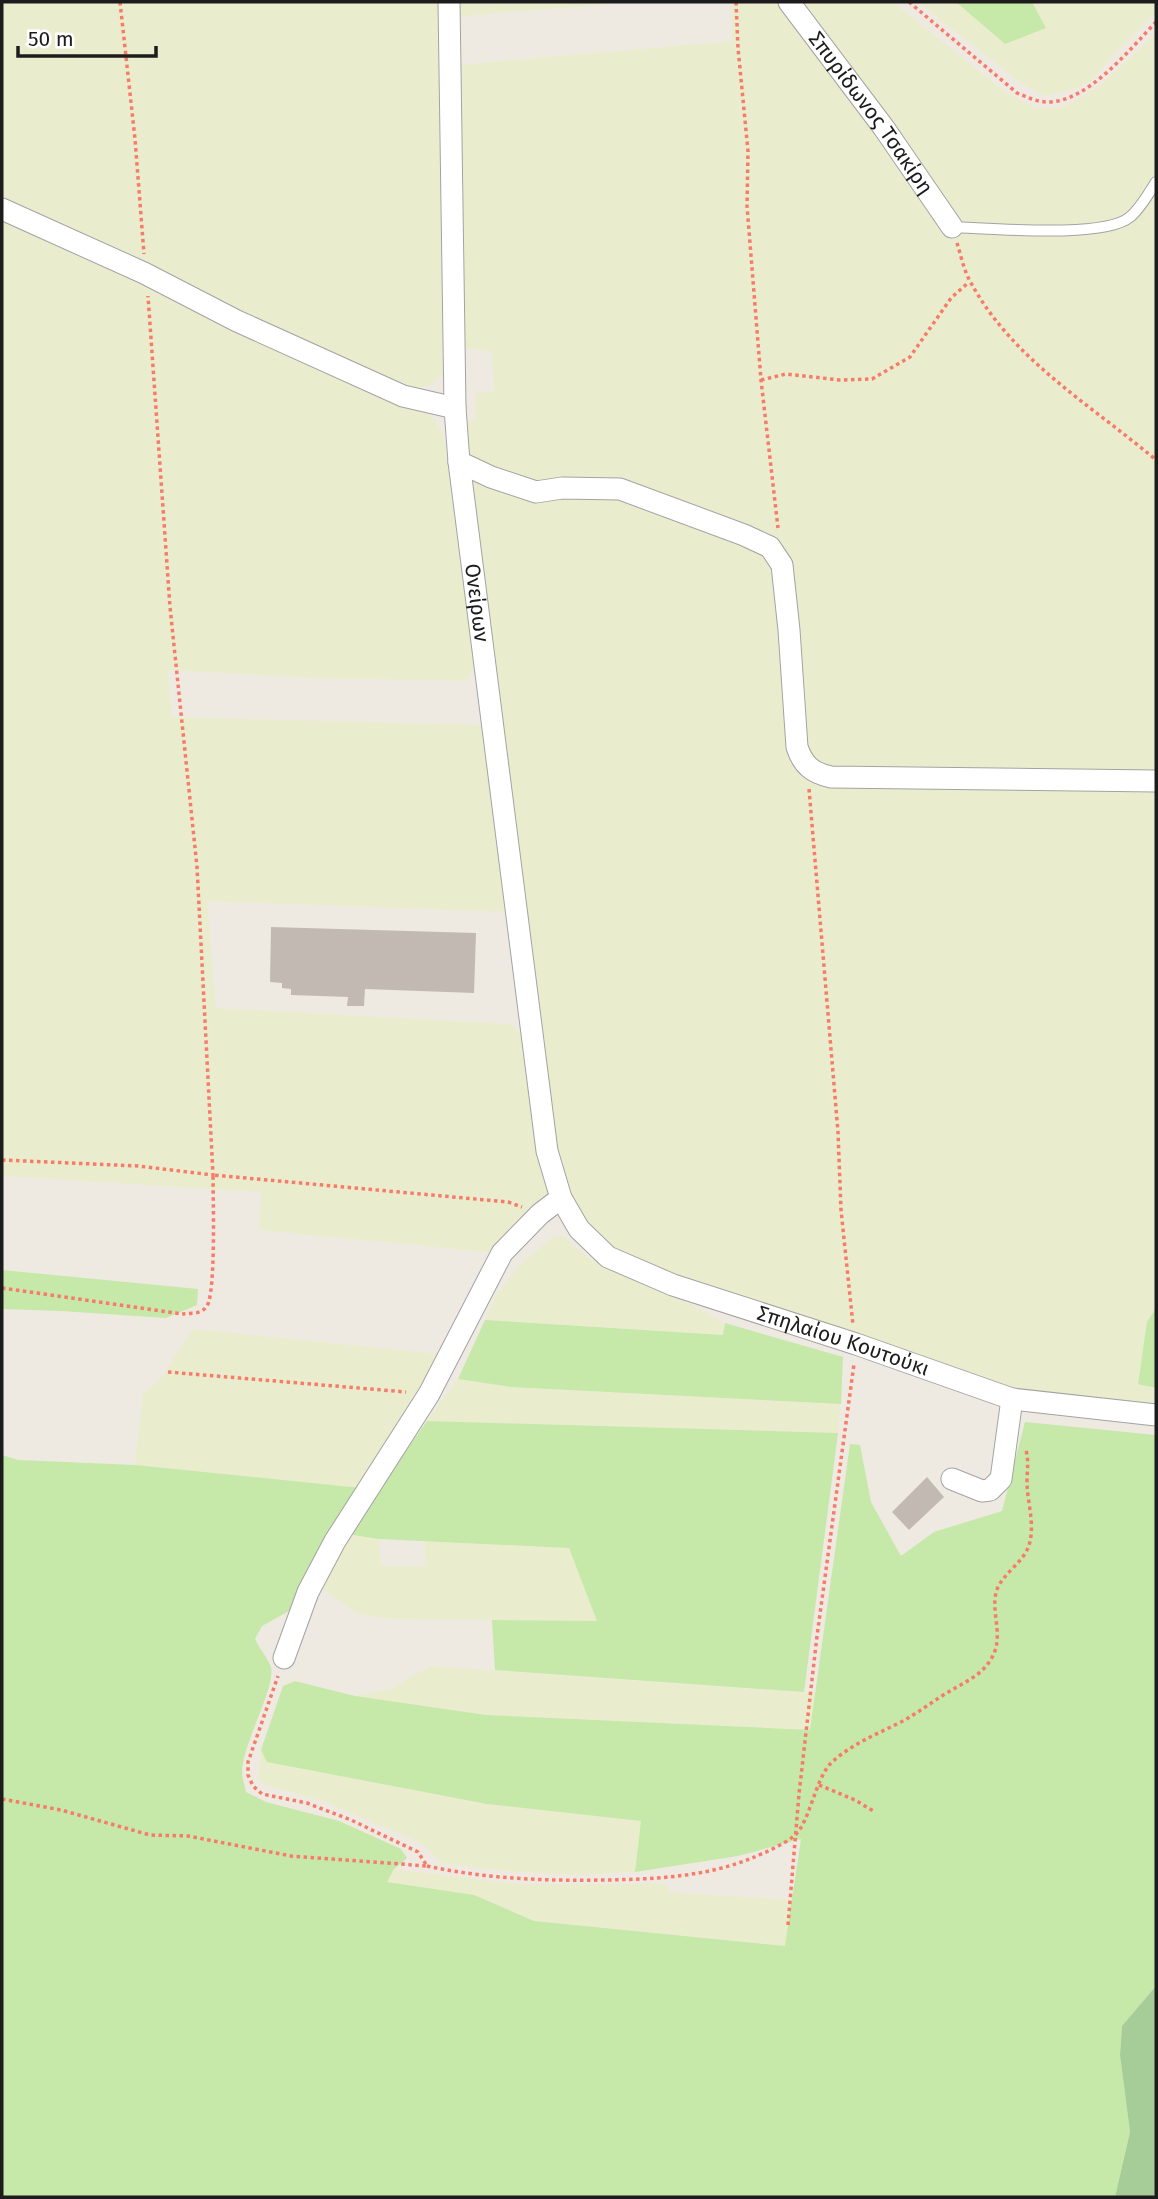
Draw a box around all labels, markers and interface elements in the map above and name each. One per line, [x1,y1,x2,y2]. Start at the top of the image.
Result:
scale bar [18,14,156,58]
text: 50 m [28,26,74,52]
street label: Σπυρίδωνος Τσακίρη [803,26,939,200]
street label: Ονείρων [459,562,495,643]
street label: Σπηλαίου Κουτούκι [754,1300,933,1382]

